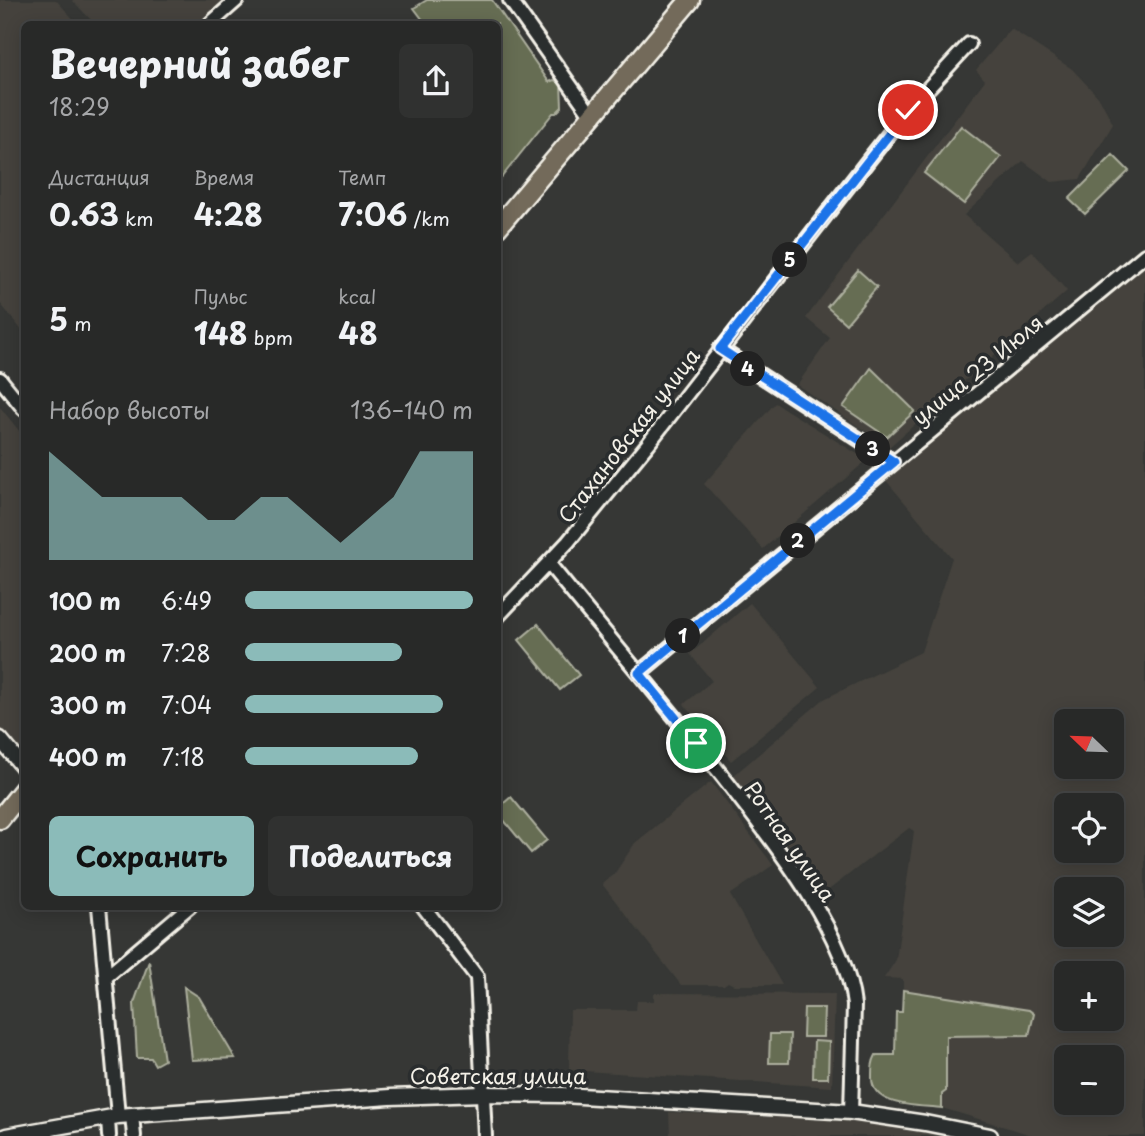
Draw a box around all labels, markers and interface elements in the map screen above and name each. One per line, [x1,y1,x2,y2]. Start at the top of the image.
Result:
text: Вечерний забег [49,34,349,91]
button: share [399,44,473,118]
pin [878,80,938,140]
text: 18:29 [49,89,110,124]
icon: check [889,91,927,129]
text: Дистанция [49,163,150,191]
text: Время [194,163,254,191]
text: Темп [338,163,386,191]
text: 0.63 [49,191,119,236]
text: 4:28 [194,191,263,236]
text: 7:06 [338,191,407,236]
text: km [119,204,154,232]
text: /km [407,204,450,232]
pin: 5 [772,243,808,278]
text: 5 [783,245,796,273]
text: Пульс [194,282,247,310]
text: kcal [338,282,376,310]
text: 5 [49,296,68,341]
street label: улица 23 Июля [905,306,1049,432]
text: m [68,309,92,337]
text: 148 [194,310,248,355]
text: 48 [338,310,378,355]
text: bpm [248,323,293,351]
street label: Стахановская улица [549,340,707,529]
pin: 4 [730,352,766,386]
text: 4 [741,354,754,382]
text: Набор высоты [49,392,210,427]
text: 136–140 m [350,392,473,427]
pin: 3 [856,432,890,466]
text: 3 [866,434,879,462]
pin: 2 [780,524,816,558]
text: 2 [791,526,804,554]
text: 100 m [49,583,121,618]
text: 6:49 [161,583,212,618]
pin: 1 [666,618,700,654]
text: 1 [678,621,687,649]
text: 200 m [49,635,126,670]
text: 7:28 [161,635,211,670]
text: 300 m [49,687,127,722]
text: 7:04 [161,687,212,722]
north arrow [1054,709,1124,779]
map controls [1054,709,1124,1115]
pin [666,713,726,773]
icon: arrive [677,724,715,762]
text: 400 m [49,739,127,774]
text: 7:18 [161,739,205,774]
street label: Ротная улица [738,774,845,908]
button: locate [1054,793,1124,863]
button: Сохранить [49,816,254,896]
button: Поделиться [268,816,473,896]
button: layers [1054,877,1124,947]
button: + [1054,961,1124,1031]
button: − [1054,1045,1124,1115]
street label: Советская улица [410,1059,587,1091]

